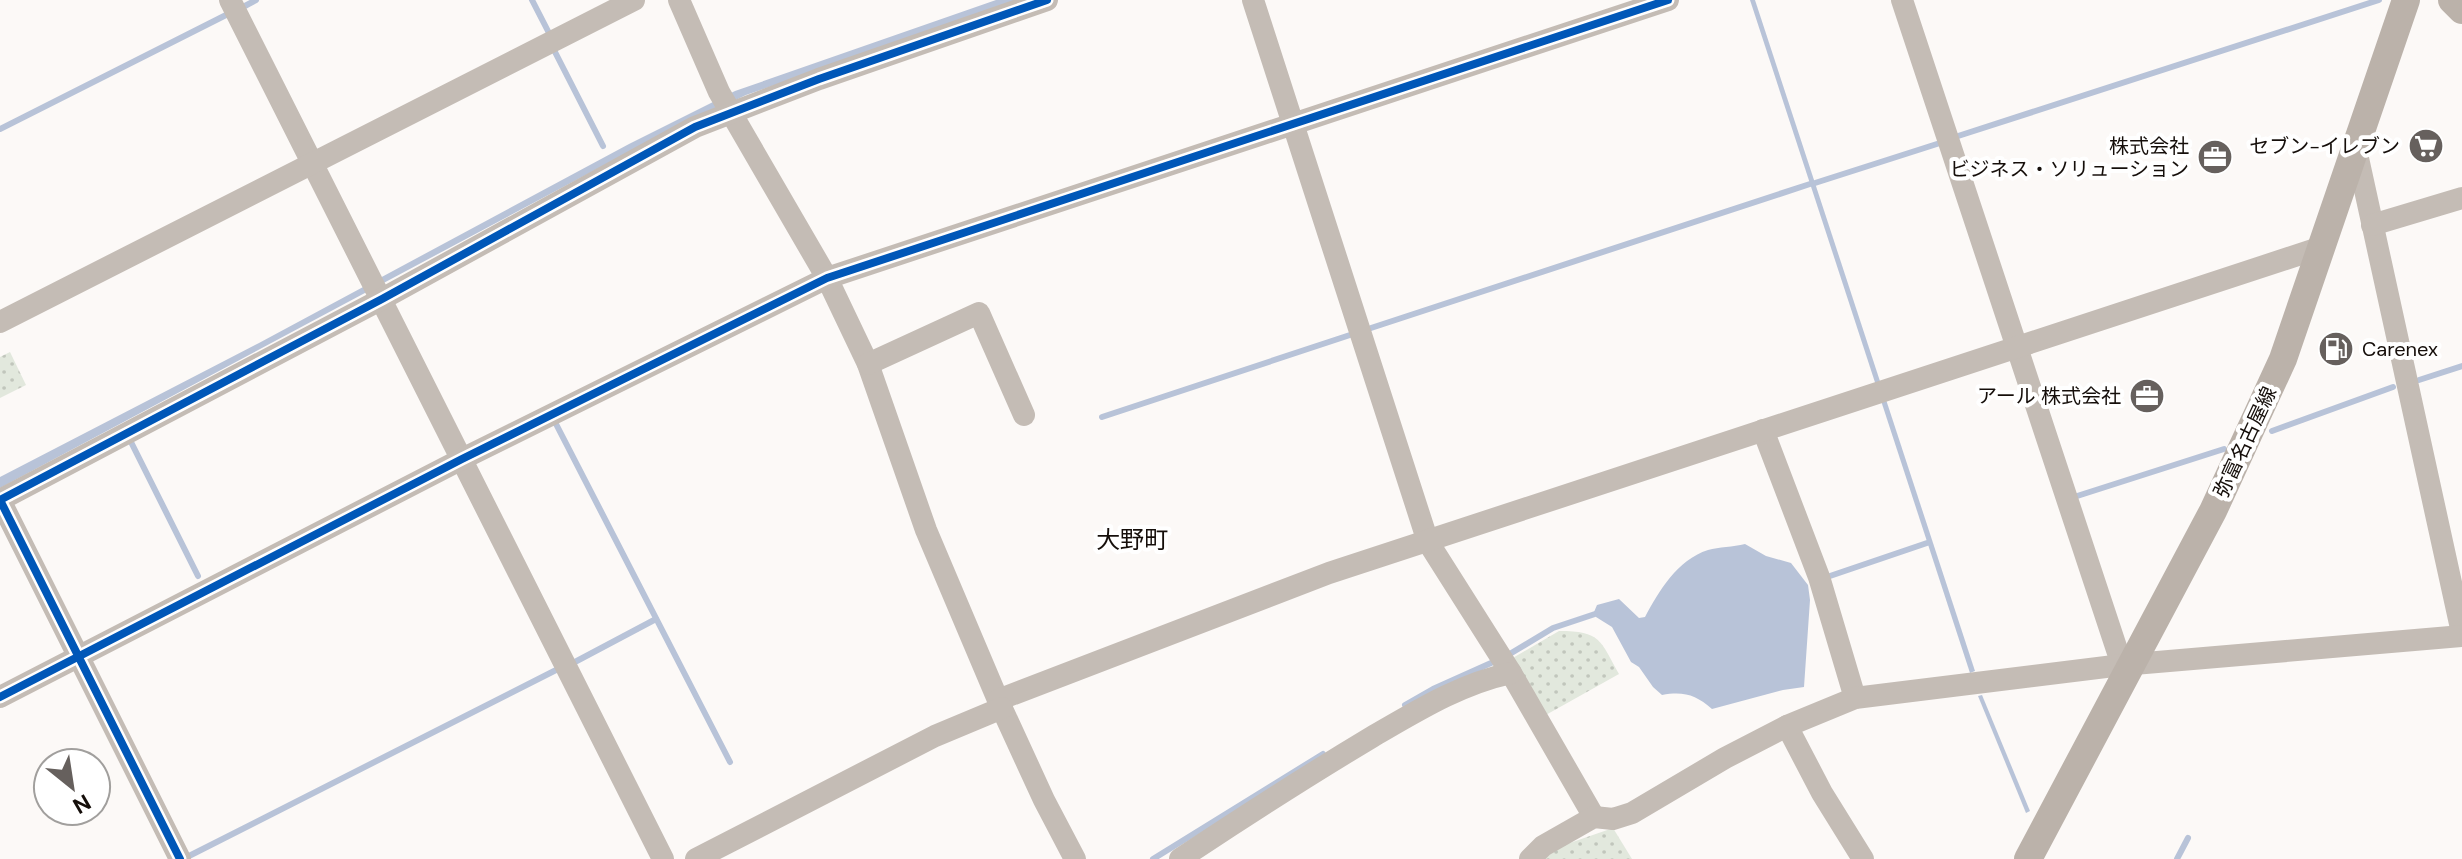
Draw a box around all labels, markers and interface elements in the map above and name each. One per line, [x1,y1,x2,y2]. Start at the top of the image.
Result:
supermarket icon: セブン-イレブン [2407,127,2445,165]
place label: 株式会社 ビジネス・ソリューション [1949,133,2189,182]
place label: セブン-イレブン [2249,133,2400,159]
office icon: 株式会社 ビジネス・ソリューション [2196,138,2234,176]
fuel station icon: Carenex [2317,330,2355,368]
place label: Carenex [2362,336,2438,362]
office icon: アール 株式会社 [2128,377,2166,415]
street label: 弥富名古屋線 [2208,382,2282,502]
place label: アール 株式会社 [1977,383,2121,409]
district label: 大野町 [1096,524,1168,555]
north arrow [32,747,112,827]
text: N [68,787,96,820]

